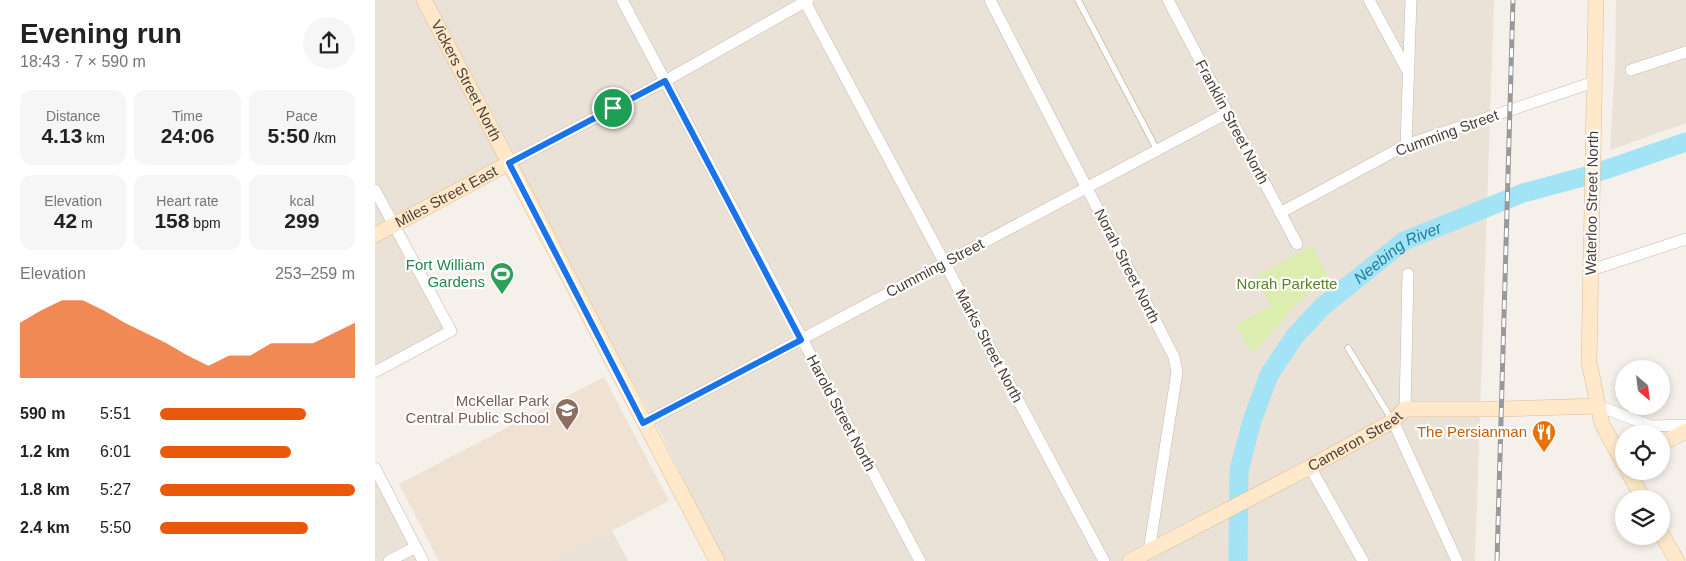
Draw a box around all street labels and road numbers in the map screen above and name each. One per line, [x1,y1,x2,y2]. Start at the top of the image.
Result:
street label: Vickers Street North [428,17,505,144]
street label: Franklin Street North [1192,57,1272,187]
street label: Cumming Street [1393,106,1501,159]
street label: Waterloo Street North [1582,131,1601,275]
street label: Miles Street East [392,161,501,231]
street label: Norah Street North [1091,206,1164,326]
street label: Cumming Street [883,234,987,301]
street label: Marks Street North [952,286,1026,405]
street label: Harold Street North [804,352,879,474]
street label: Cameron Street [1305,407,1406,474]

